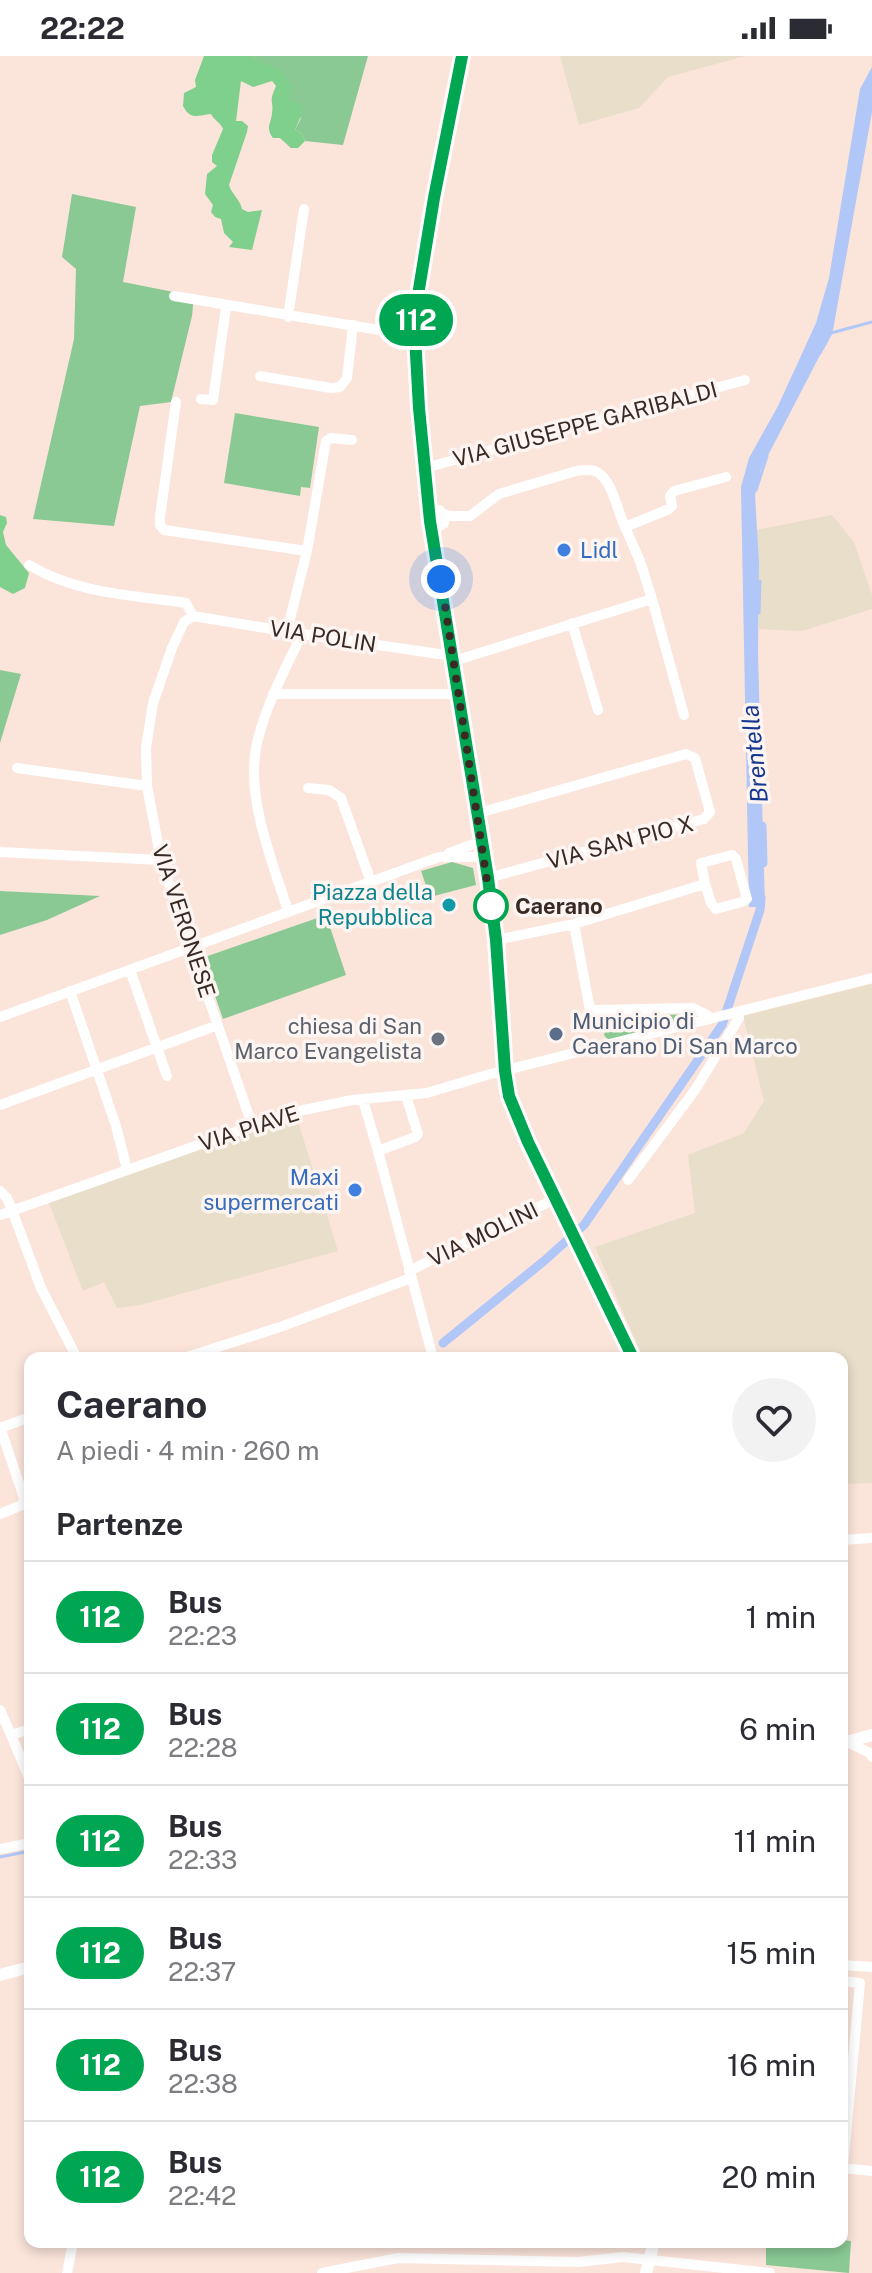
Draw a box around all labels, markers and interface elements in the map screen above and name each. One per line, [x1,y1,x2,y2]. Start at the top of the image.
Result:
text: 22:22 [40,10,125,46]
line badge: 112 [370,294,462,346]
text: 112 [395,303,437,336]
street label: VIA GIUSEPPE GARIBALDI [450,376,720,472]
place label: Lidl [580,537,618,563]
marker: Lidl [555,541,573,559]
your location [421,559,461,599]
street label: VIA POLIN [268,615,378,657]
water label: Brentella [735,704,773,804]
street label: VIA SAN PIO X [544,810,696,874]
street label: VIA VERONESE [147,841,221,1001]
place label: Piazza della Repubblica [312,879,433,930]
marker: Caerano [474,889,508,923]
place label: Caerano [515,893,603,919]
marker: Piazza della Repubblica [440,896,458,914]
place label: Municipio di Caerano Di San Marco [572,1008,798,1059]
place label: chiesa di San Marco Evangelista [234,1013,422,1064]
marker: Municipio di Caerano Di San Marco [547,1025,565,1043]
marker: chiesa di San Marco Evangelista [429,1030,447,1048]
street label: VIA PIAVE [196,1100,302,1156]
place label: Maxi supermercati [203,1164,339,1215]
marker: Maxi supermercati [346,1181,364,1199]
street label: VIA MOLINI [424,1196,542,1272]
button: heart [732,1378,816,1462]
text: Caerano [56,1382,207,1427]
text: A piedi · 4 min · 260 m [56,1435,319,1466]
text: Partenze [56,1506,183,1542]
text: Bus [168,1584,222,1620]
text: 1 min [746,1599,816,1635]
text: 112 [79,1600,121,1633]
text: 22:23 [168,1620,237,1651]
text: Bus [168,1696,222,1732]
text: 6 min [739,1711,816,1747]
text: 112 [79,1712,121,1745]
text: 22:28 [168,1732,238,1763]
text: Bus [168,1808,222,1844]
text: 11 min [733,1823,816,1859]
text: 112 [79,1824,121,1857]
text: 22:33 [168,1844,237,1875]
text: Bus [168,1920,222,1956]
text: 15 min [726,1935,816,1971]
text: 112 [79,1936,121,1969]
text: 22:37 [168,1956,236,1987]
text: Bus [168,2032,222,2068]
text: 16 min [727,2047,816,2083]
text: 112 [79,2048,121,2081]
text: 22:38 [168,2068,238,2099]
text: Bus [168,2144,222,2180]
text: 20 min [722,2159,816,2195]
text: 112 [79,2160,121,2193]
text: 22:42 [168,2180,237,2211]

